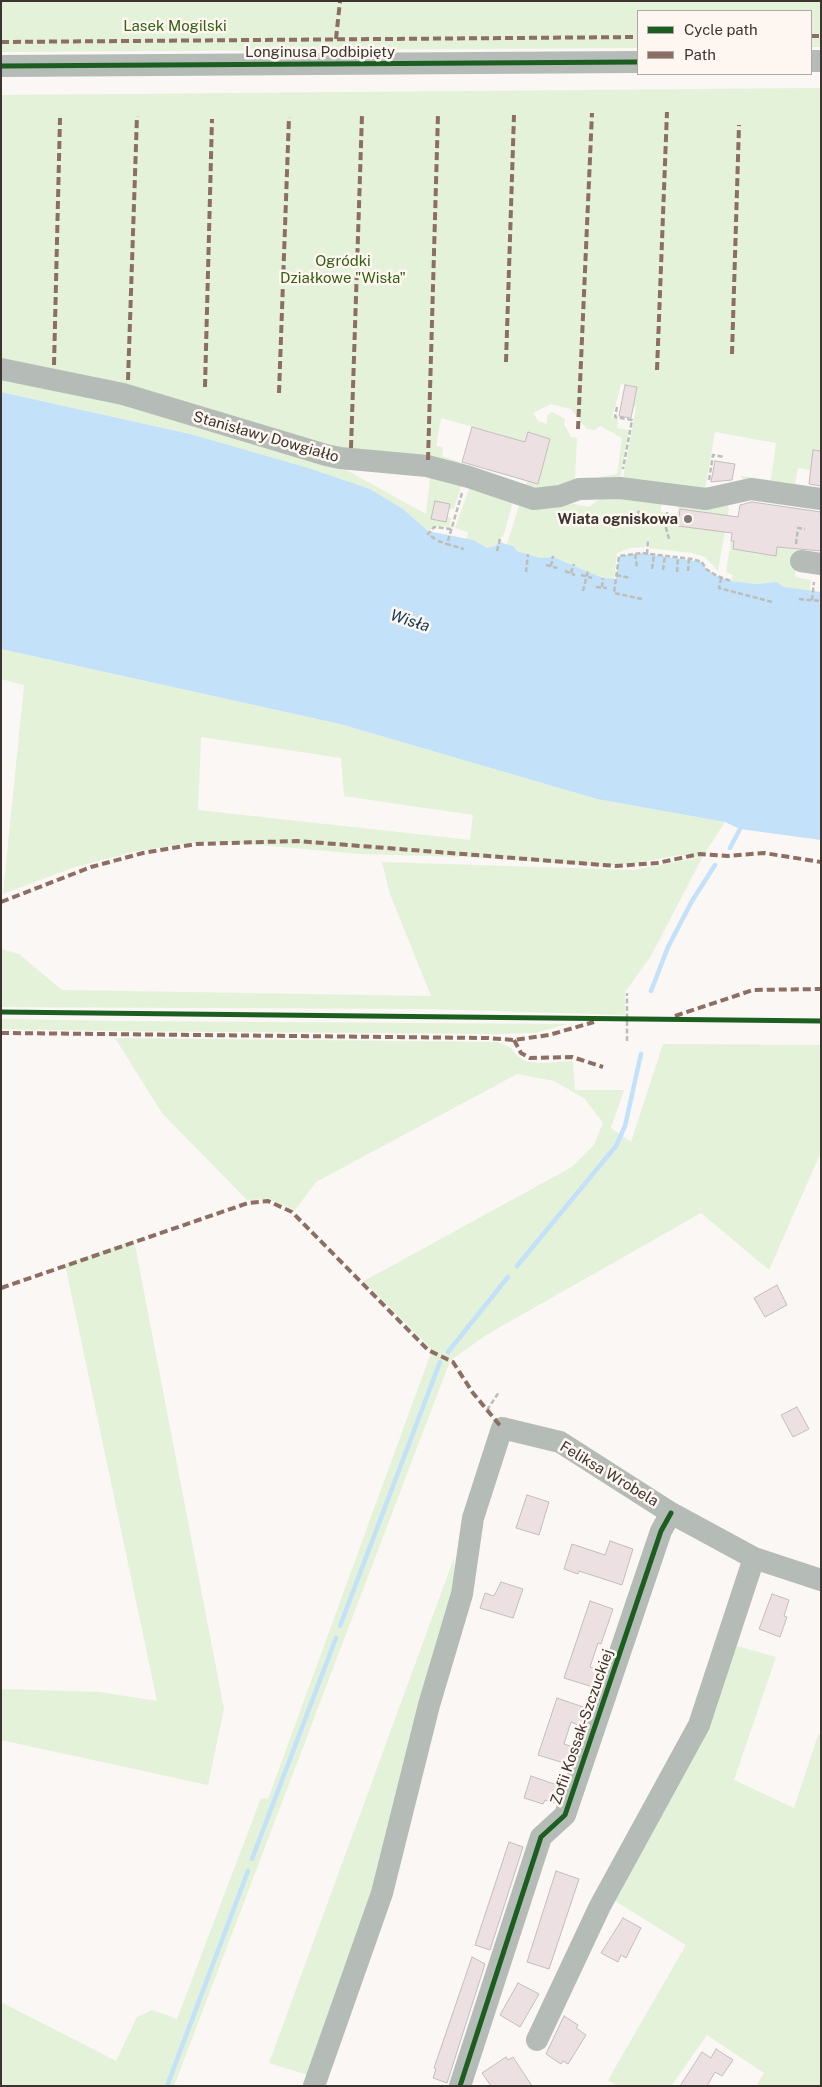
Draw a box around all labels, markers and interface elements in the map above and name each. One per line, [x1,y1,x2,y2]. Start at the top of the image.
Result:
legend [637,10,812,75]
park label: Lasek Mogilski [123,17,227,35]
text: Cycle path [684,21,758,38]
street label: Longinusa Podbipięty [245,43,395,61]
text: Path [684,46,716,63]
park label: Ogródki Działkowe "Wisła" [280,252,406,287]
street label: Stanisławy Dowgiałło [191,408,341,466]
place label: Wiata ogniskowa [558,510,678,528]
marker: Wiata ogniskowa [682,513,694,525]
water label: Wisła [388,606,432,636]
street label: Feliksa Wrobela [556,1437,662,1511]
street label: Zofii Kossak-Szczuckiej [547,1647,617,1807]

